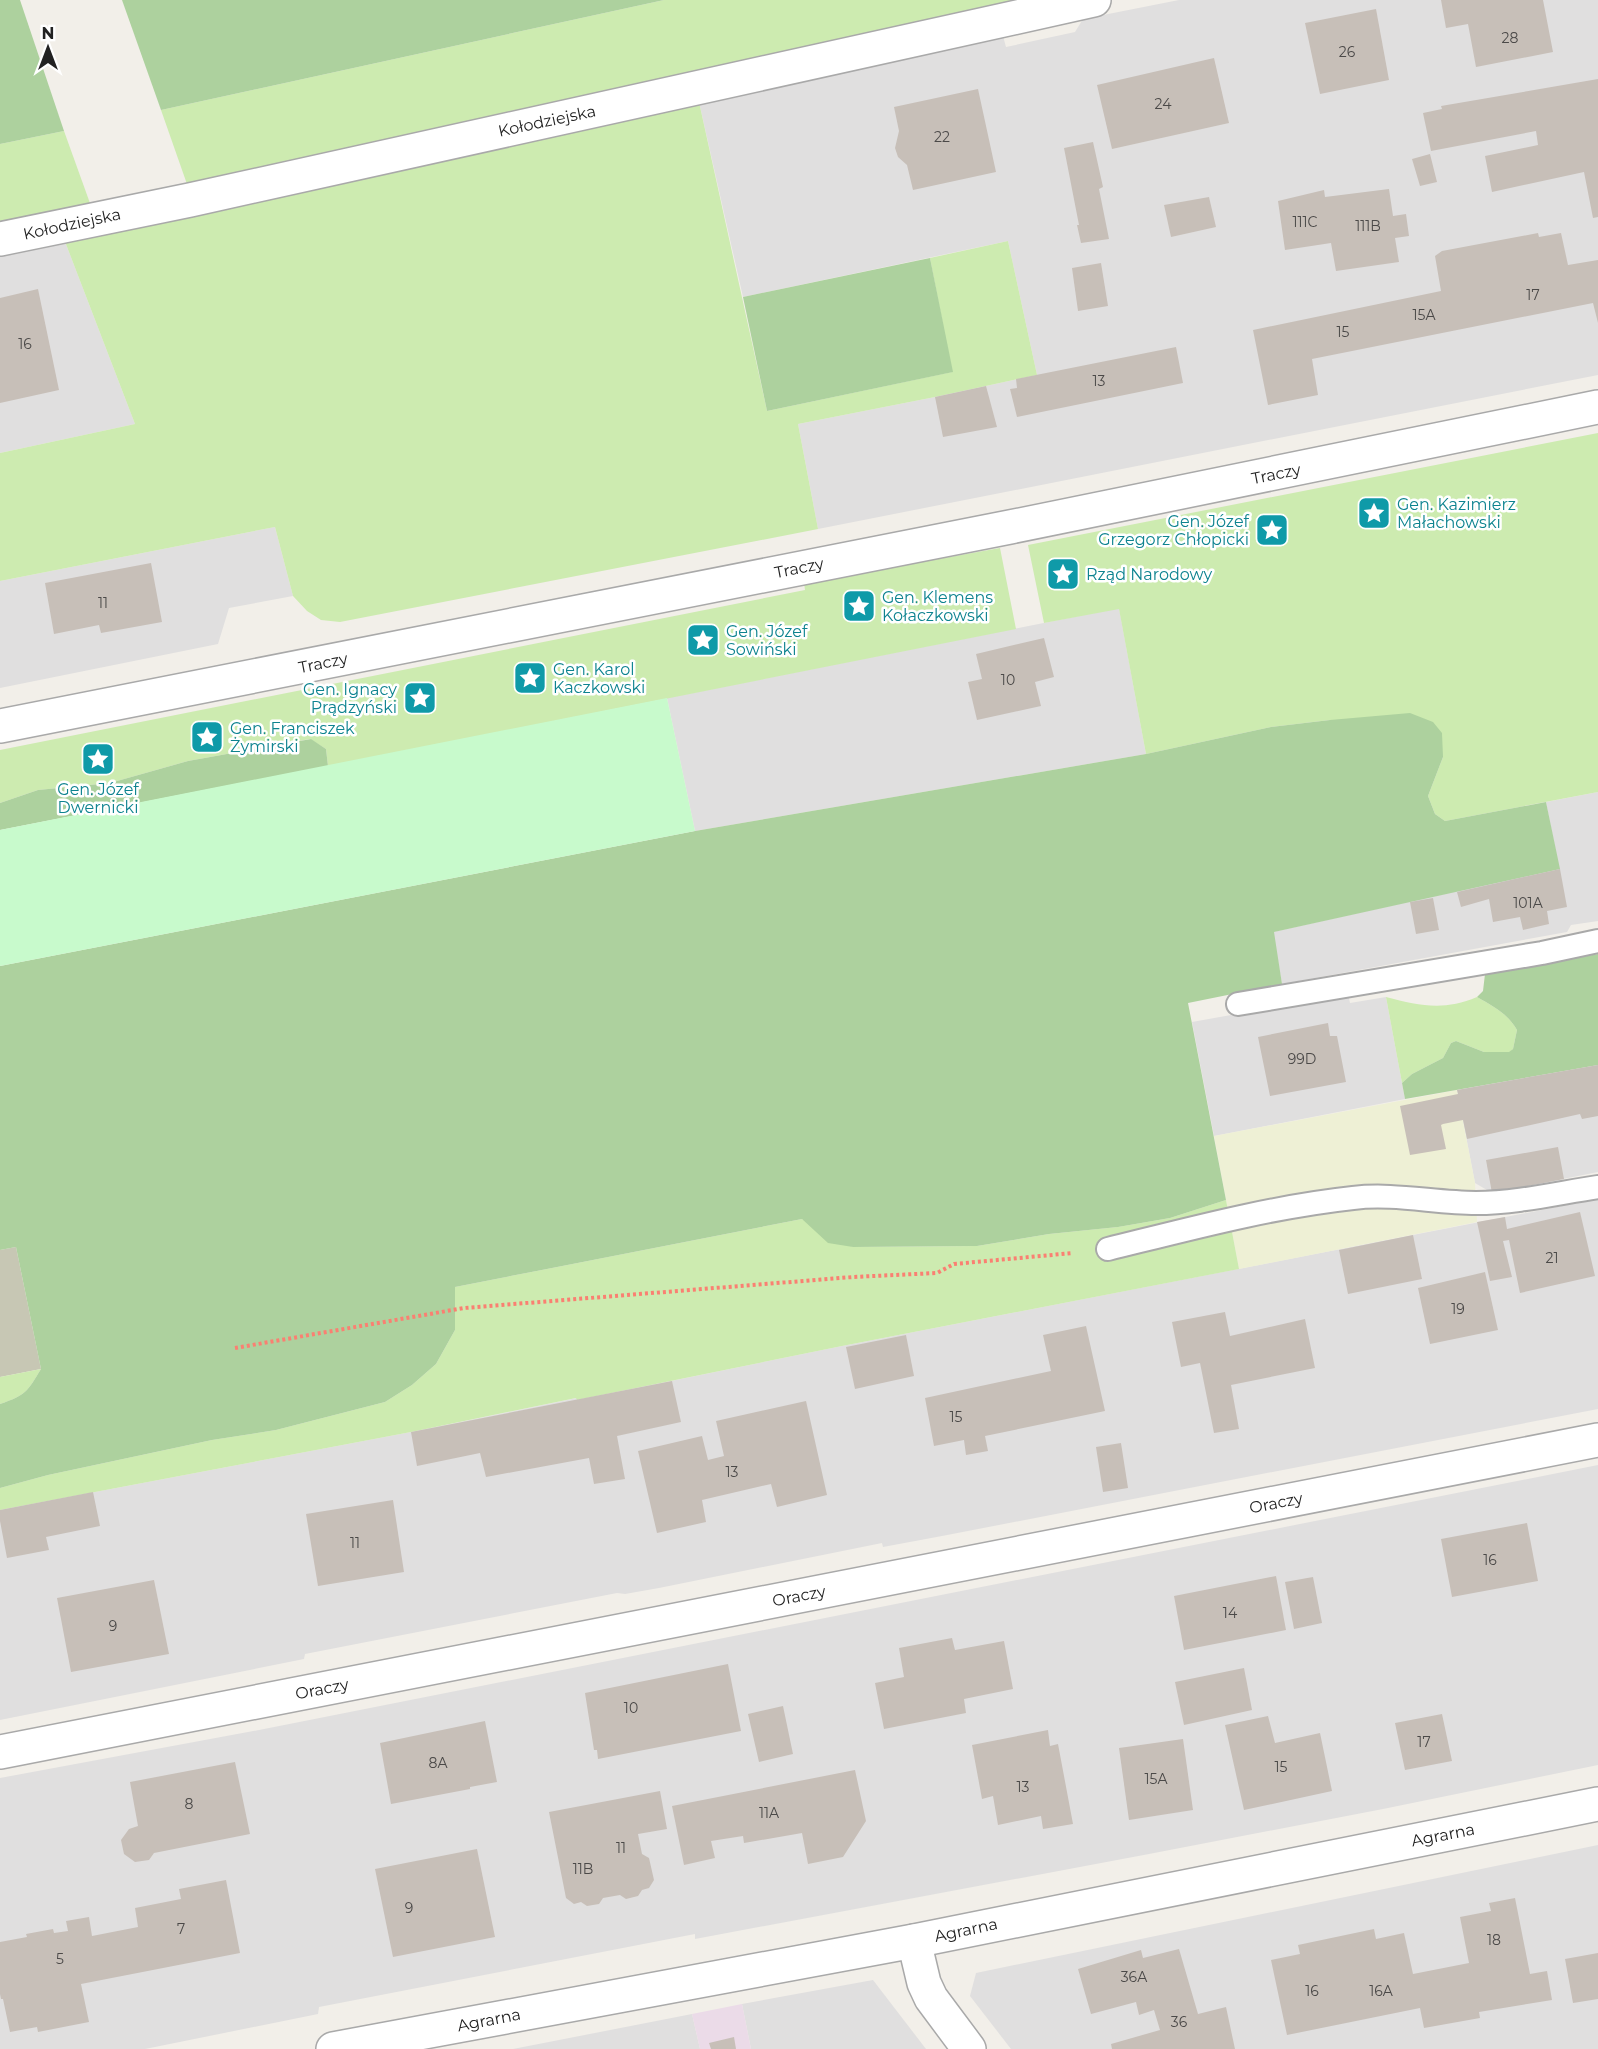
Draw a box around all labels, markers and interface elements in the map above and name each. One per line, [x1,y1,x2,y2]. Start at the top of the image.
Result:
north arrow [18,18,78,78]
text: N [42,24,54,43]
house number: 28 [1502,29,1519,47]
house number: 26 [1339,43,1356,61]
house number: 24 [1155,95,1172,113]
street label: Kołodziejska [496,101,598,141]
house number: 22 [934,128,950,146]
street label: Kołodziejska [21,204,123,244]
house number: 111C [1292,213,1318,231]
house number: 111B [1355,217,1381,235]
house number: 17 [1526,286,1540,304]
house number: 15A [1412,306,1436,324]
house number: 15 [1337,323,1350,341]
house number: 16 [18,335,32,353]
house number: 13 [1093,372,1106,390]
street label: Traczy [1250,460,1302,488]
place icon: Gen. Kazimierz Małachowski [1356,495,1392,531]
place label: Gen. Kazimierz Małachowski [1397,495,1516,532]
place label: Gen. Józef Grzegorz Chłopicki [1098,512,1250,549]
place icon: Gen. Józef Grzegorz Chłopicki [1254,512,1290,548]
street label: Traczy [773,554,825,582]
place icon: Rząd Narodowy [1045,556,1081,592]
place label: Rząd Narodowy [1086,565,1213,584]
place icon: Gen. Klemens Kołaczkowski [841,588,877,624]
place label: Gen. Klemens Kołaczkowski [882,588,993,625]
house number: 11 [98,594,108,612]
place icon: Gen. Józef Sowiński [685,622,721,658]
place label: Gen. Józef Sowiński [726,622,808,659]
street label: Traczy [297,649,349,677]
place icon: Gen. Karol Kaczkowski [512,660,548,696]
place label: Gen. Karol Kaczkowski [553,660,645,697]
house number: 10 [1001,671,1015,689]
place label: Gen. Ignacy Prądzyński [303,680,397,717]
place icon: Gen. Ignacy Prądzyński [402,680,438,716]
place icon: Gen. Franciszek Żymirski [189,719,225,755]
place label: Gen. Franciszek Żymirski [230,719,355,756]
place icon: Gen. Józef Dwernicki [80,741,116,777]
place label: Gen. Józef Dwernicki [57,780,139,817]
house number: 101A [1513,894,1544,912]
house number: 99D [1288,1050,1316,1068]
house number: 21 [1545,1249,1559,1267]
house number: 19 [1451,1300,1465,1318]
house number: 15 [950,1408,963,1426]
house number: 13 [726,1463,739,1481]
street label: Oraczy [1248,1488,1305,1517]
house number: 11 [350,1534,360,1552]
house number: 16 [1483,1551,1497,1569]
street label: Oraczy [771,1581,828,1610]
house number: 14 [1223,1604,1238,1622]
house number: 9 [109,1617,117,1635]
street label: Oraczy [294,1674,351,1703]
house number: 10 [624,1699,638,1717]
house number: 17 [1417,1733,1431,1751]
house number: 8A [429,1754,448,1772]
house number: 15 [1275,1758,1288,1776]
house number: 15A [1144,1770,1168,1788]
house number: 13 [1017,1778,1030,1796]
house number: 8 [185,1795,194,1813]
house number: 11A [759,1804,780,1822]
street label: Agrarna [1410,1820,1476,1850]
house number: 11 [616,1839,626,1857]
house number: 11B [573,1860,593,1878]
house number: 9 [405,1899,413,1917]
street label: Agrarna [933,1914,999,1946]
house number: 7 [177,1920,185,1938]
house number: 18 [1487,1931,1501,1949]
house number: 5 [56,1950,64,1968]
house number: 36A [1121,1968,1148,1986]
house number: 16 [1305,1982,1319,2000]
house number: 16A [1369,1982,1394,2000]
street label: Agrarna [456,2005,522,2035]
house number: 36 [1171,2013,1188,2031]

